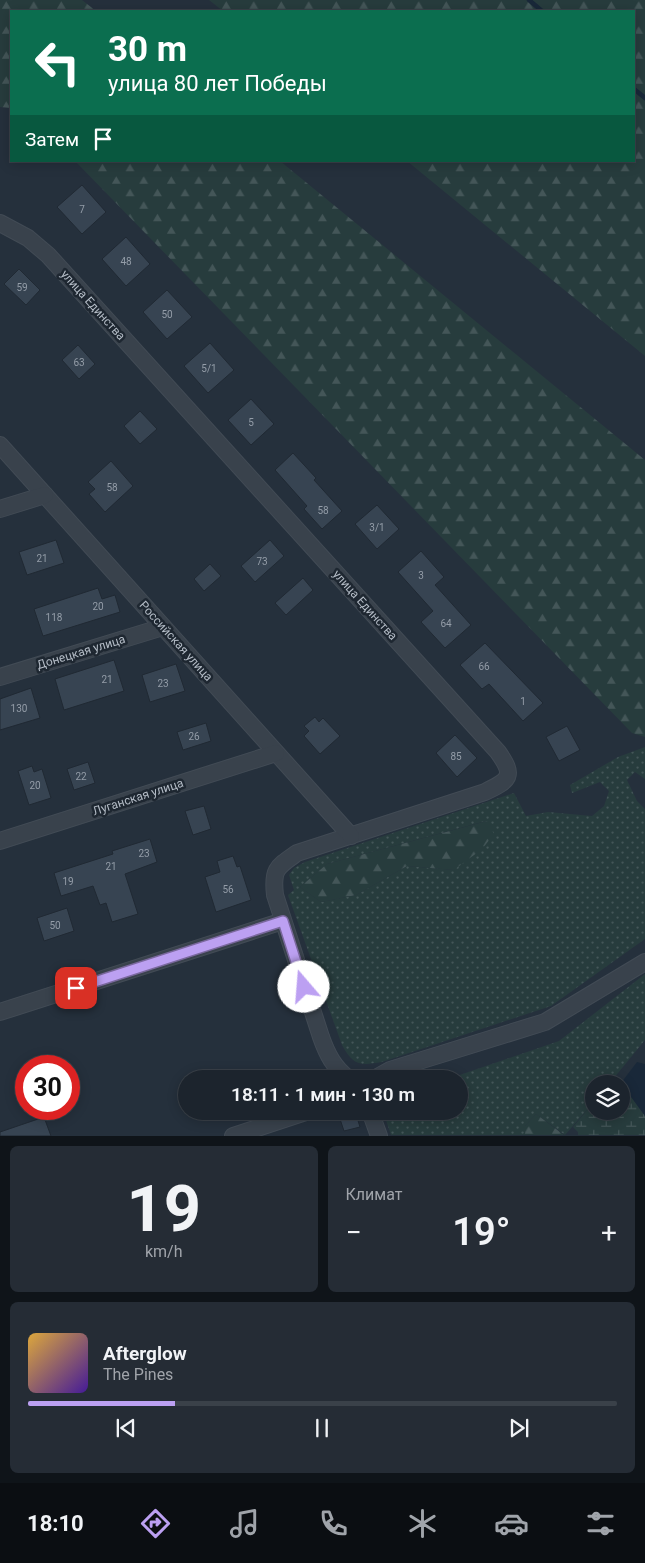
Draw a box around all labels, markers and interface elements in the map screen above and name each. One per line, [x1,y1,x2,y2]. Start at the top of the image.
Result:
text: 30 m [108,29,187,70]
icon: left [25,30,90,95]
text: улица 80 лет Победы [108,71,327,96]
icon: arrive [89,125,117,153]
text: Затем [25,128,79,151]
house number: 7 [79,204,85,215]
house number: 48 [120,256,132,267]
street label: улица Единства [58,267,128,343]
house number: 59 [16,282,28,293]
house number: 50 [161,309,173,320]
house number: 63 [73,357,85,368]
house number: 5/1 [201,363,217,374]
house number: 5 [248,417,254,428]
house number: 58 [106,482,118,493]
house number: 58 [317,505,329,516]
house number: 3/1 [369,522,385,533]
house number: 21 [36,553,48,564]
house number: 73 [256,556,268,567]
street label: улица Единства [330,567,400,643]
house number: 3 [418,570,424,581]
street label: Российская улица [136,598,216,684]
house number: 20 [92,601,104,612]
house number: 118 [46,612,63,623]
house number: 64 [440,618,452,629]
street label: Донецкая улица [35,632,127,672]
house number: 66 [478,661,490,672]
house number: 21 [101,674,113,685]
house number: 23 [157,678,169,689]
house number: 1 [520,696,526,707]
house number: 130 [11,703,28,714]
house number: 26 [188,731,200,742]
house number: 85 [450,751,462,762]
house number: 22 [75,771,87,782]
street label: Луганская улица [91,776,185,818]
house number: 20 [29,780,41,791]
house number: 23 [138,848,150,859]
house number: 21 [105,861,117,872]
house number: 19 [62,876,74,887]
house number: 56 [222,884,234,895]
house number: 50 [49,920,61,931]
position arrow [277,960,329,1012]
pin [55,967,97,1009]
icon: arrive [62,974,90,1002]
speed limit sign: 30 [15,1055,80,1120]
map controls [585,1075,630,1120]
button: layers [585,1075,630,1120]
text: 18:11 · 1 мин · 130 m [231,1083,415,1106]
text: 19 [126,1171,201,1247]
text: Климат [346,1185,402,1204]
text: 19° [452,1210,510,1254]
text: − [346,1216,362,1249]
text: + [601,1216,617,1249]
text: km/h [145,1242,183,1261]
text: Afterglow [103,1342,187,1365]
text: The Pines [103,1365,173,1384]
icon: previous [112,1414,140,1442]
icon: pause [308,1414,336,1442]
icon: next [505,1414,533,1442]
icon: directions [138,1506,173,1541]
icon: music [227,1506,262,1541]
icon: phone [316,1506,351,1541]
icon: climate [405,1506,440,1541]
icon: car [494,1506,529,1541]
icon: filters [583,1506,618,1541]
text: 18:10 [27,1511,84,1536]

